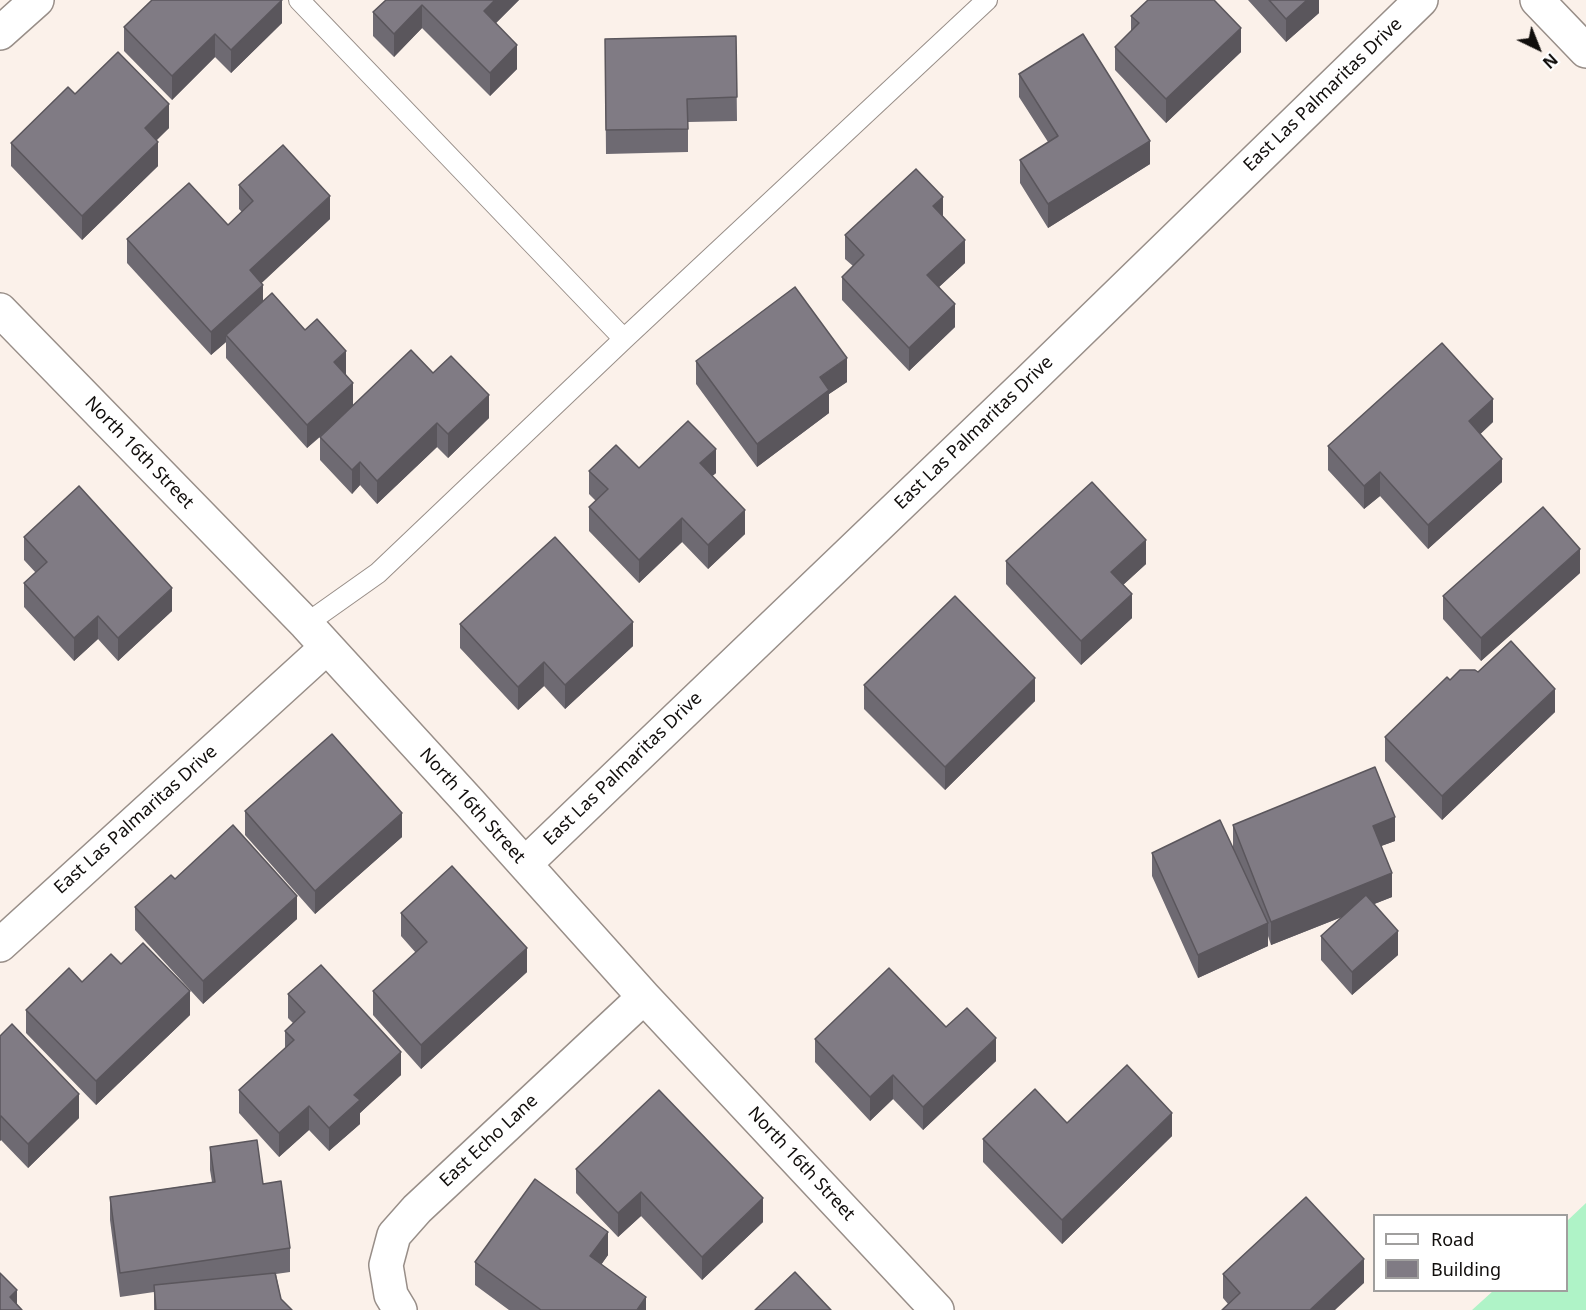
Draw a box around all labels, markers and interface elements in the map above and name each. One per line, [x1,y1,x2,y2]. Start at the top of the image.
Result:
street label: East Las Palmaritas Drive [1239,14,1407,176]
north arrow [1508,18,1568,78]
text: N [1538,49,1563,74]
street label: East Las Palmaritas Drive [890,352,1058,514]
street label: North 16th Street [80,392,198,514]
street label: East Las Palmaritas Drive [539,688,707,850]
street label: East Las Palmaritas Drive [50,741,222,899]
street label: North 16th Street [415,744,529,868]
street label: East Echo Lane [436,1090,542,1192]
street label: North 16th Street [743,1103,859,1225]
legend [1373,1214,1568,1292]
text: Road [1431,1227,1474,1251]
text: Building [1431,1257,1501,1281]

